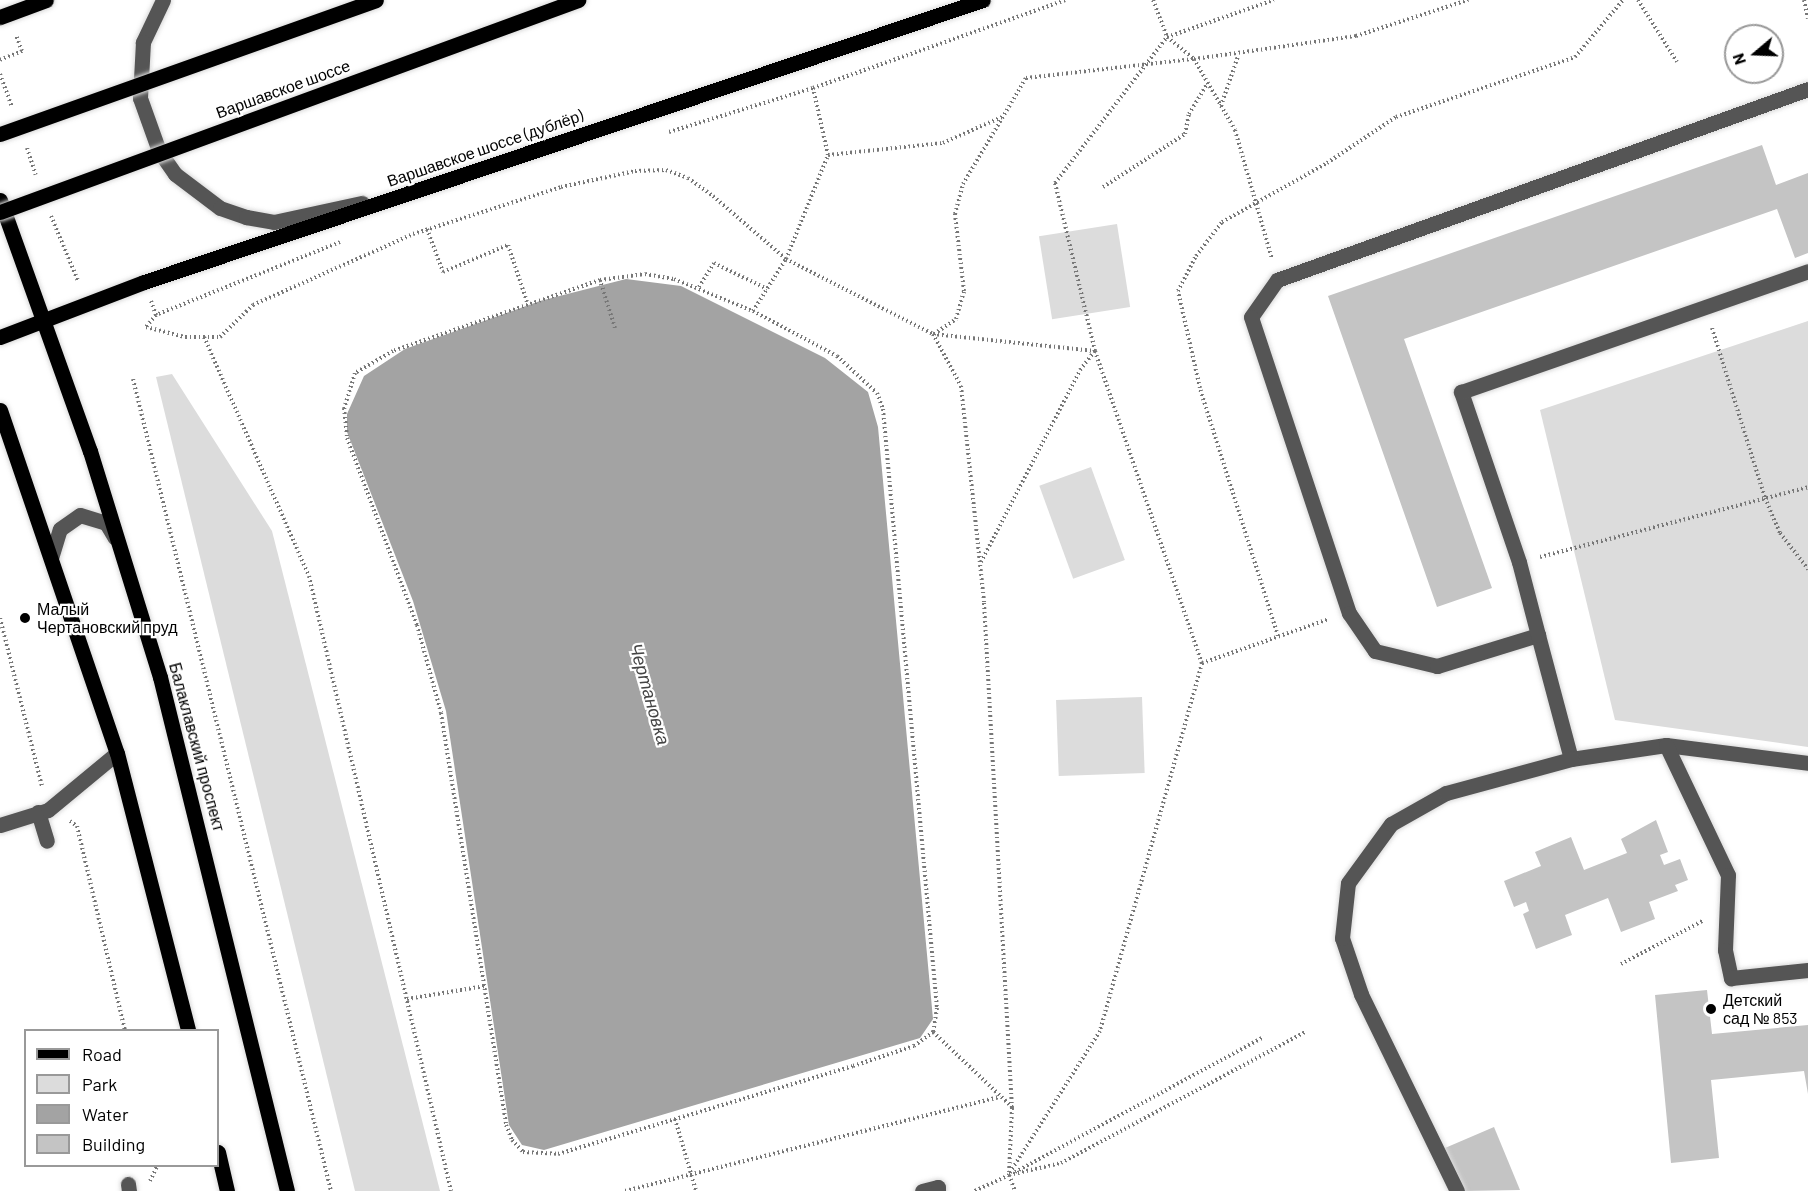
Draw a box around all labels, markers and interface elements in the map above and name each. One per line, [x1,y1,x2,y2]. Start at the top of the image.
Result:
north arrow [1724,24,1784,84]
text: N [1728,51,1749,68]
street label: Варшавское шоссе [213,56,353,122]
street label: Варшавское шоссе (дублёр) [384,105,586,191]
place label: Малый Чертановский пруд [37,599,177,637]
marker: Малый Чертановский пруд [18,611,32,625]
water label: Чертановка [625,641,675,747]
street label: Балаклавский проспект [165,660,229,834]
place label: Детский сад № 853 [1723,990,1798,1028]
marker: Детский сад № 853 [1704,1002,1718,1016]
legend [24,1029,219,1167]
text: Road [82,1043,122,1065]
text: Park [82,1073,117,1095]
text: Water [82,1103,129,1125]
text: Building [82,1133,145,1155]

